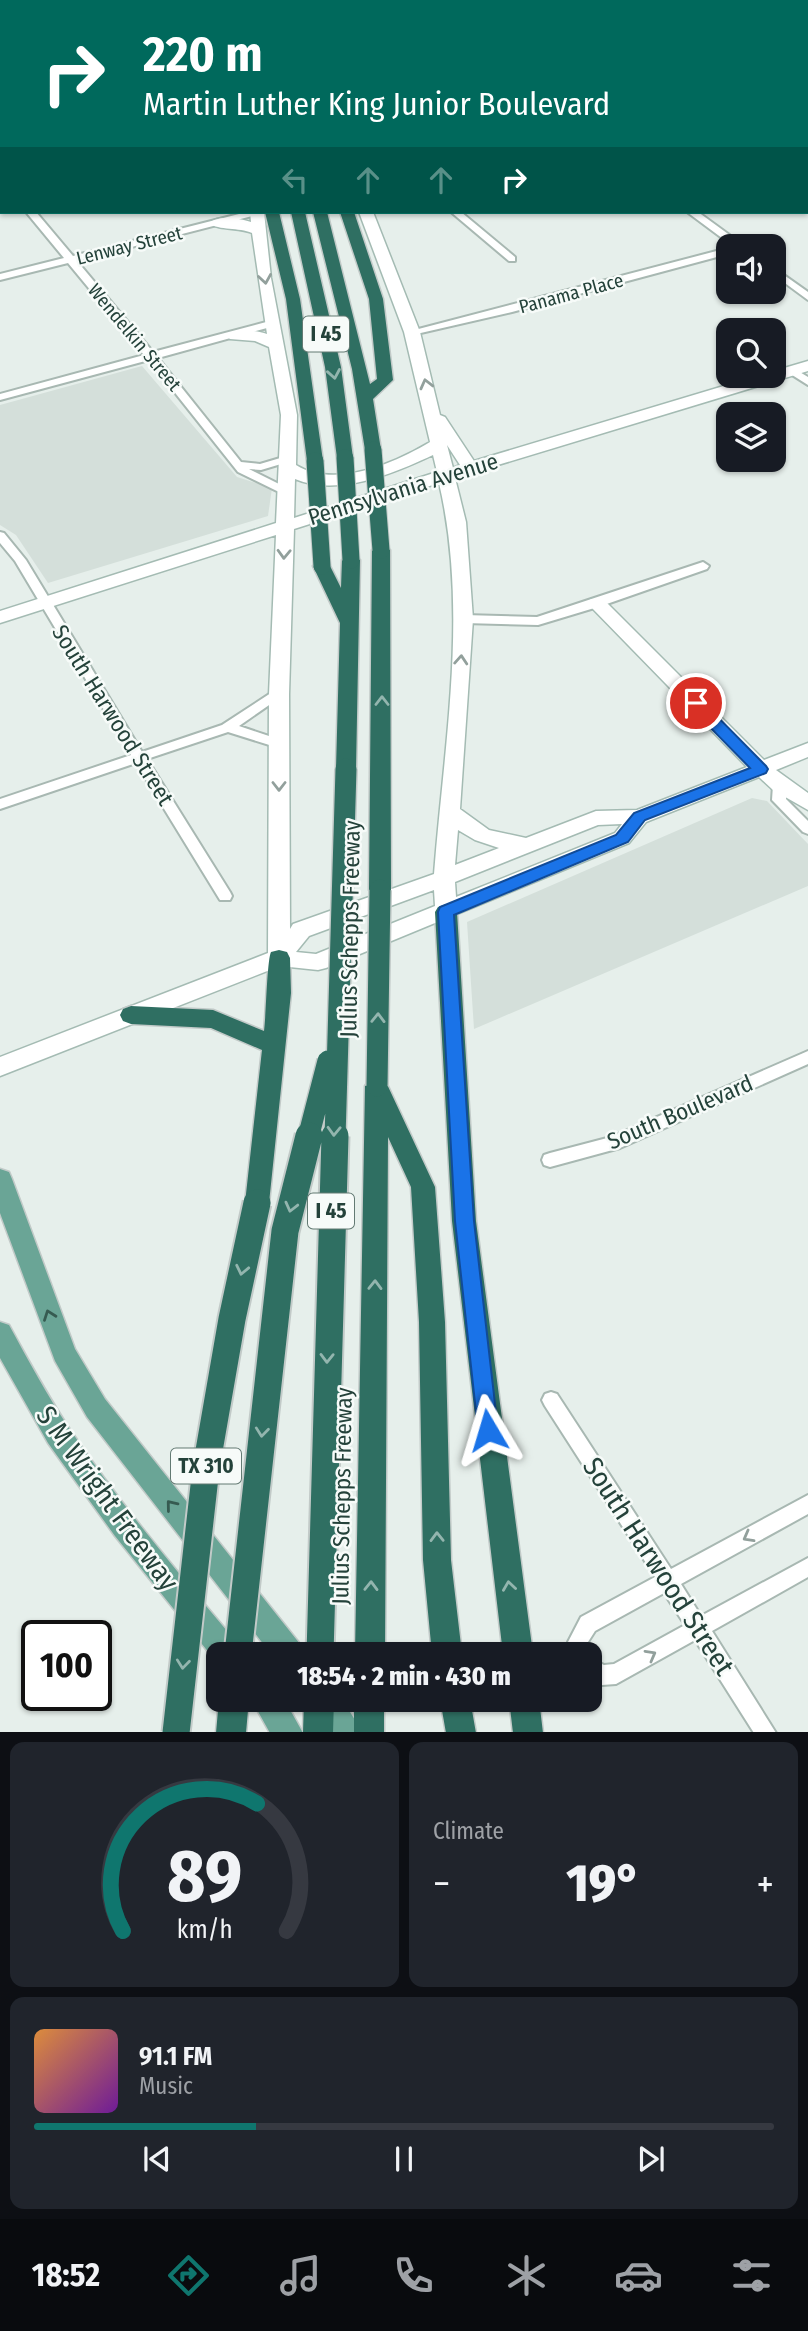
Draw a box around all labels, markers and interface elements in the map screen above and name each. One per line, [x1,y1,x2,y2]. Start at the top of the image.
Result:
text: 220 m [143,25,263,84]
icon: right [28,28,119,119]
text: Martin Luther King Junior Boulevard [143,85,610,123]
icon: left [276,161,314,199]
icon: ahead [349,161,387,199]
icon: ahead [422,161,460,199]
icon: right [495,161,533,199]
street label: Lenway Street [74,221,185,270]
map controls [716,234,786,472]
button: sound [716,234,786,304]
street label: Panama Place [516,269,626,318]
one-way arrow [257,274,272,285]
street label: Wendelkin Street [83,279,187,396]
road number: I 45 [303,316,349,352]
button: search [716,318,786,388]
one-way arrow [326,368,341,380]
one-way arrow [420,378,434,390]
button: layers [716,402,786,472]
street label: Pennsylvania Avenue [305,447,501,531]
one-way arrow [276,548,291,559]
street label: South Harwood Street [46,620,180,811]
one-way arrow [453,654,468,665]
pin [666,673,726,733]
icon: arrive [677,684,715,722]
one-way arrow [374,695,390,705]
one-way arrow [271,782,287,792]
street label: Julius Schepps Freeway [334,819,366,1038]
one-way arrow [370,1012,386,1023]
street label: South Boulevard [603,1069,757,1155]
one-way arrow [326,1126,342,1136]
road number: I 45 [308,1194,354,1228]
one-way arrow [285,1201,299,1213]
one-way arrow [236,1264,251,1276]
one-way arrow [367,1279,382,1290]
one-way arrow [44,1309,58,1321]
one-way arrow [320,1353,335,1364]
street label: Julius Schepps Freeway [326,1386,358,1605]
position arrow [451,1393,525,1467]
street label: S M Wright Freeway [30,1400,186,1597]
one-way arrow [255,1427,270,1438]
road number: TX 310 [171,1448,241,1484]
street label: South Harwood Street [576,1451,742,1682]
one-way arrow [167,1500,179,1513]
one-way arrow [743,1529,756,1542]
one-way arrow [429,1531,444,1542]
one-way arrow [363,1580,379,1590]
one-way arrow [501,1580,516,1592]
speed limit sign: 100 [21,1620,112,1711]
one-way arrow [644,1649,657,1663]
one-way arrow [176,1659,191,1670]
text: 18:54 · 2 min · 430 m [297,1661,511,1692]
text: Climate [433,1817,504,1845]
text: 89 [167,1833,242,1920]
text: 19° [566,1852,641,1915]
text: − [433,1861,450,1907]
text: + [757,1861,774,1907]
text: km/h [177,1914,232,1944]
text: 91.1 FM [139,2041,212,2072]
text: Music [139,2072,193,2100]
icon: previous [138,2140,176,2178]
icon: pause [385,2140,423,2178]
icon: next [632,2140,670,2178]
icon: directions [164,2251,213,2300]
icon: music [276,2251,325,2300]
icon: phone [389,2251,438,2300]
icon: climate [502,2251,551,2300]
icon: car [614,2251,663,2300]
icon: filters [727,2251,776,2300]
text: 18:52 [32,2256,100,2294]

